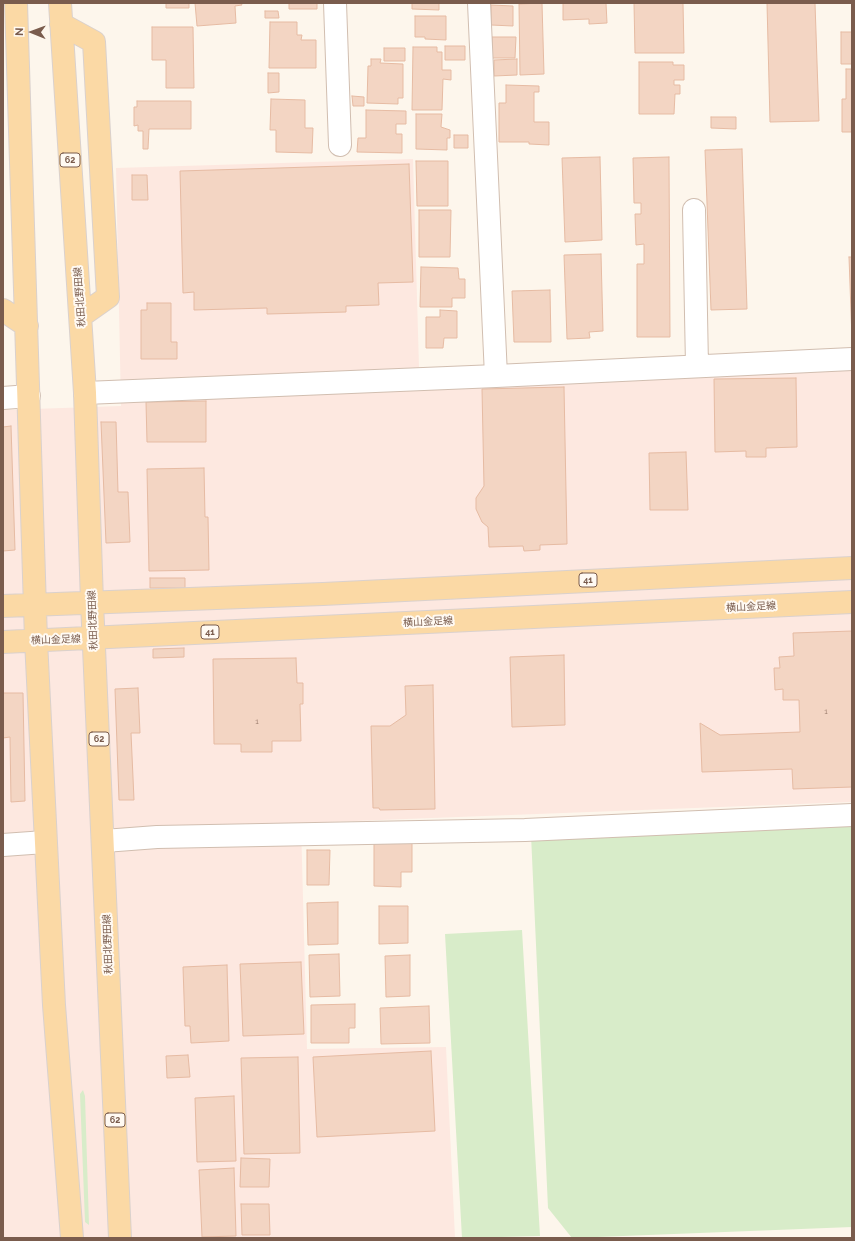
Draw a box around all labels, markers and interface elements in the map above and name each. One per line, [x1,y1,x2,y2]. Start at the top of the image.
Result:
north arrow [12,12,52,52]
text: N [13,27,26,36]
road number: 62 [60,153,80,167]
street label: 秋田北野田線 [72,267,88,327]
road number: 41 [579,573,597,587]
street label: 秋田北野田線 [86,590,100,650]
street label: 横山金足線 [726,600,776,614]
street label: 横山金足線 [403,615,453,629]
road number: 41 [201,625,219,639]
street label: 横山金足線 [31,633,81,647]
house number: 1 [824,707,828,717]
house number: 1 [255,717,259,727]
road number: 62 [89,732,109,746]
street label: 秋田北野田線 [101,914,115,974]
road number: 62 [105,1113,125,1127]

